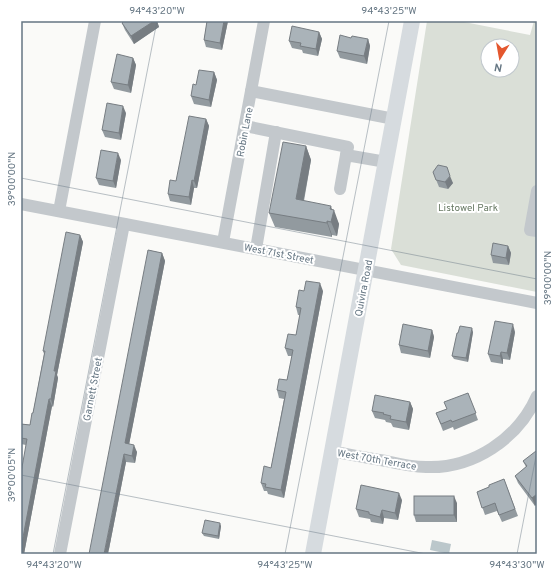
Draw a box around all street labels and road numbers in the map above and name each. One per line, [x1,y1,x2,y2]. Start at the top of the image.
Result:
street label: Robin Lane [234,106,257,158]
street label: West 71st Street [243,241,315,268]
street label: Quivira Road [353,259,376,318]
street label: Garnett Street [81,356,106,422]
street label: West 70th Terrace [336,447,417,474]

